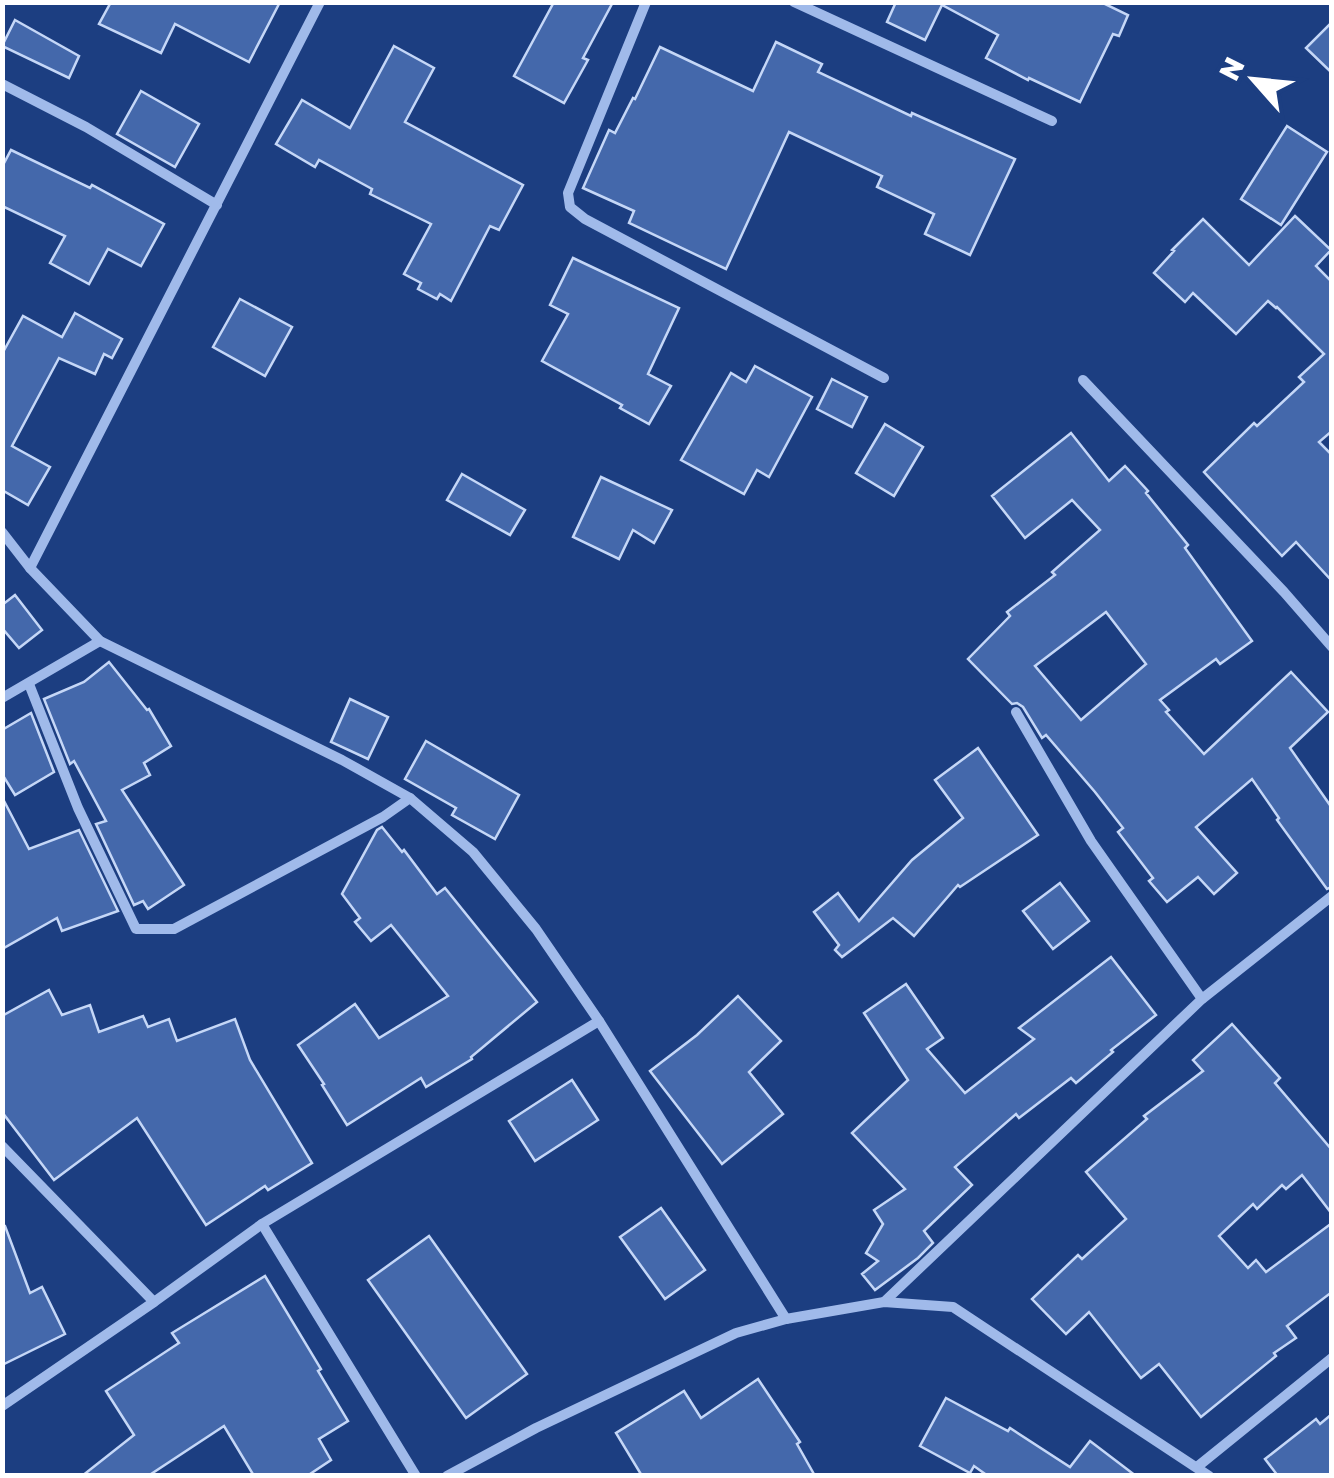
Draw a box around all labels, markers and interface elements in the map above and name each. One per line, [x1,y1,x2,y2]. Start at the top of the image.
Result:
north arrow [1204,30,1304,130]
text: N [1212,51,1251,85]

